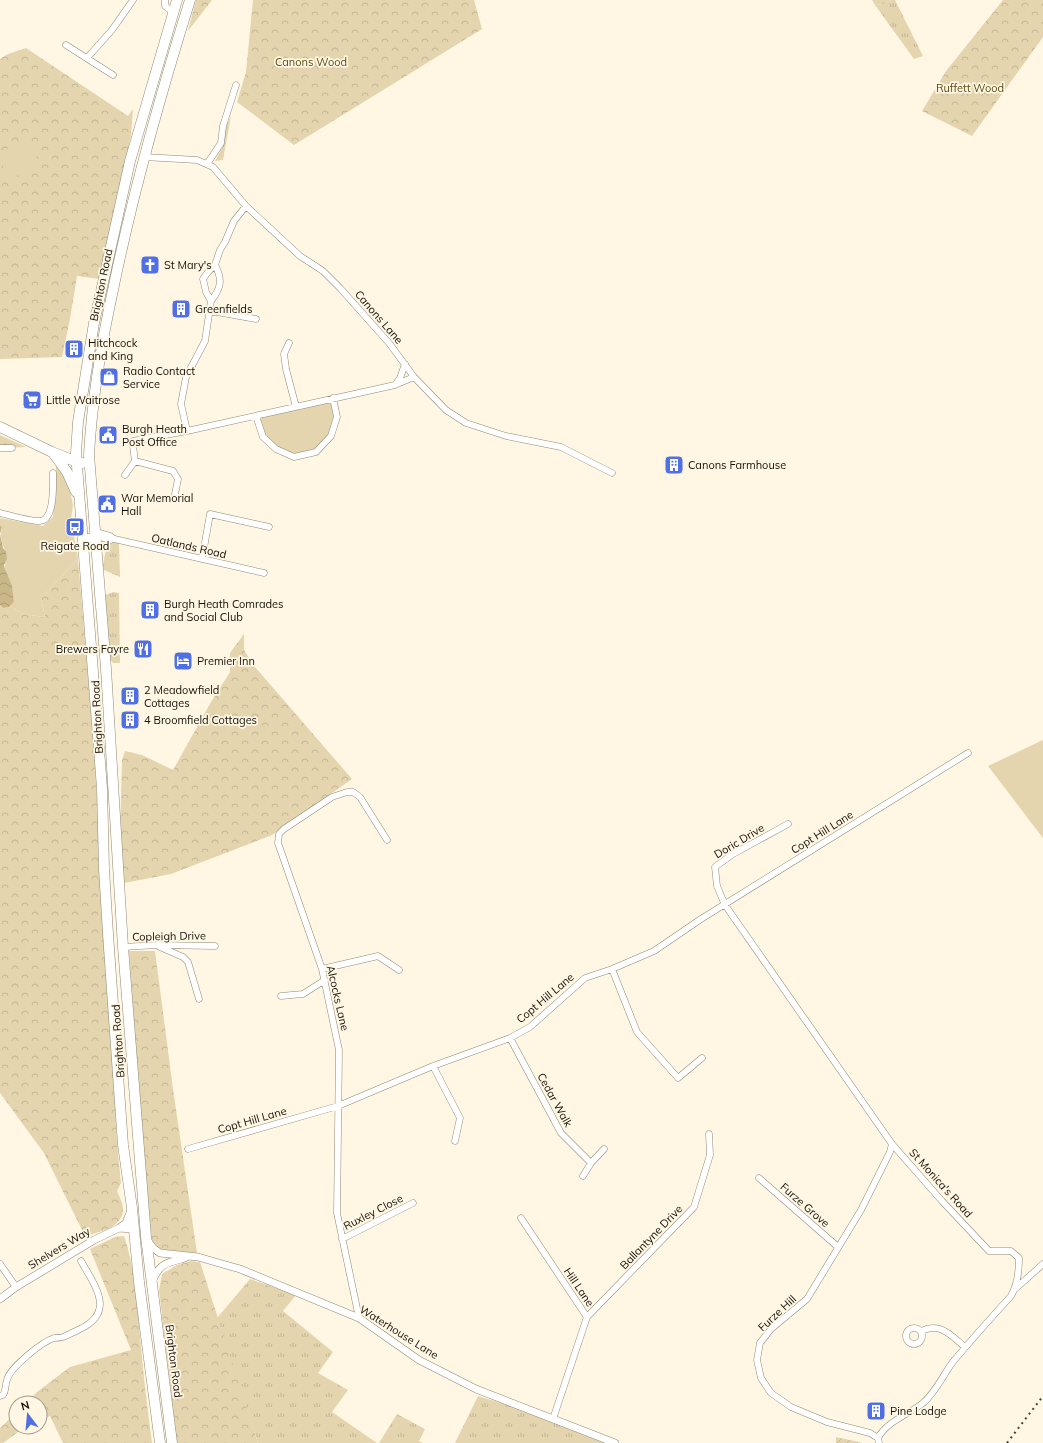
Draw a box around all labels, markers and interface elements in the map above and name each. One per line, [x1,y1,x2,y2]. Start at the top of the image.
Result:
park label: Canons Wood [275,55,347,69]
park label: Ruffett Wood [936,81,1004,95]
street label: Brighton Road [87,248,115,322]
church icon: St Mary's [139,254,161,276]
place label: St Mary's [164,258,212,272]
street label: Canons Lane [352,287,406,347]
building icon: Greenfields [170,298,192,320]
place label: Greenfields [195,302,252,316]
place label: Hitchcock and King [88,336,138,363]
building icon: Hitchcock and King [63,338,85,360]
place label: Radio Contact Service [123,364,195,391]
shop icon: Radio Contact Service [98,366,120,388]
supermarket icon: Little Waitrose [21,389,43,411]
place label: Little Waitrose [46,393,120,407]
place label: Burgh Heath Post Office [122,422,187,449]
public building icon: Burgh Heath Post Office [97,424,119,446]
building icon: Canons Farmhouse [663,454,685,476]
place label: Canons Farmhouse [688,458,786,472]
place label: War Memorial Hall [121,491,193,518]
public building icon: War Memorial Hall [96,493,118,515]
bus stop icon: Reigate Road [64,516,86,538]
street label: Oatlands Road [150,531,228,561]
place label: Reigate Road [41,539,109,553]
place label: Burgh Heath Comrades and Social Club [164,597,284,624]
building icon: Burgh Heath Comrades and Social Club [139,599,161,621]
restaurant icon: Brewers Fayre [132,638,154,660]
place label: Brewers Fayre [56,642,129,656]
hotel icon: Premier Inn [172,650,194,672]
place label: Premier Inn [197,654,255,668]
street label: Brighton Road [88,680,106,754]
place label: 2 Meadowfield Cottages [144,683,219,710]
building icon: 2 Meadowfield Cottages [119,685,141,707]
building icon: 4 Broomfield Cottages [119,709,141,731]
place label: 4 Broomfield Cottages [144,713,257,727]
street label: Copt Hill Lane [788,807,856,857]
street label: Doric Drive [711,821,767,861]
street label: Copleigh Drive [132,928,206,944]
street label: Alcocks Lane [324,964,352,1032]
street label: Copt Hill Lane [513,970,577,1026]
street label: Brighton Road [108,1004,128,1078]
street label: Cedar Walk [534,1071,576,1130]
street label: Copt Hill Lane [216,1104,288,1136]
street label: St Monica's Road [906,1146,976,1220]
street label: Furze Grove [777,1180,833,1230]
street label: Ruxley Close [341,1191,405,1233]
street label: Ballantyne Drive [617,1202,685,1272]
street label: Shelvers Way [25,1224,93,1272]
street label: Hill Lane [561,1265,597,1309]
street label: Furze Hill [755,1292,799,1334]
street label: Waterhouse Lane [357,1302,441,1362]
street label: Brighton Road [163,1324,185,1398]
north arrow [8,1395,48,1435]
text: N [19,1398,31,1413]
building icon: Pine Lodge [865,1400,887,1422]
place label: Pine Lodge [890,1404,947,1418]

